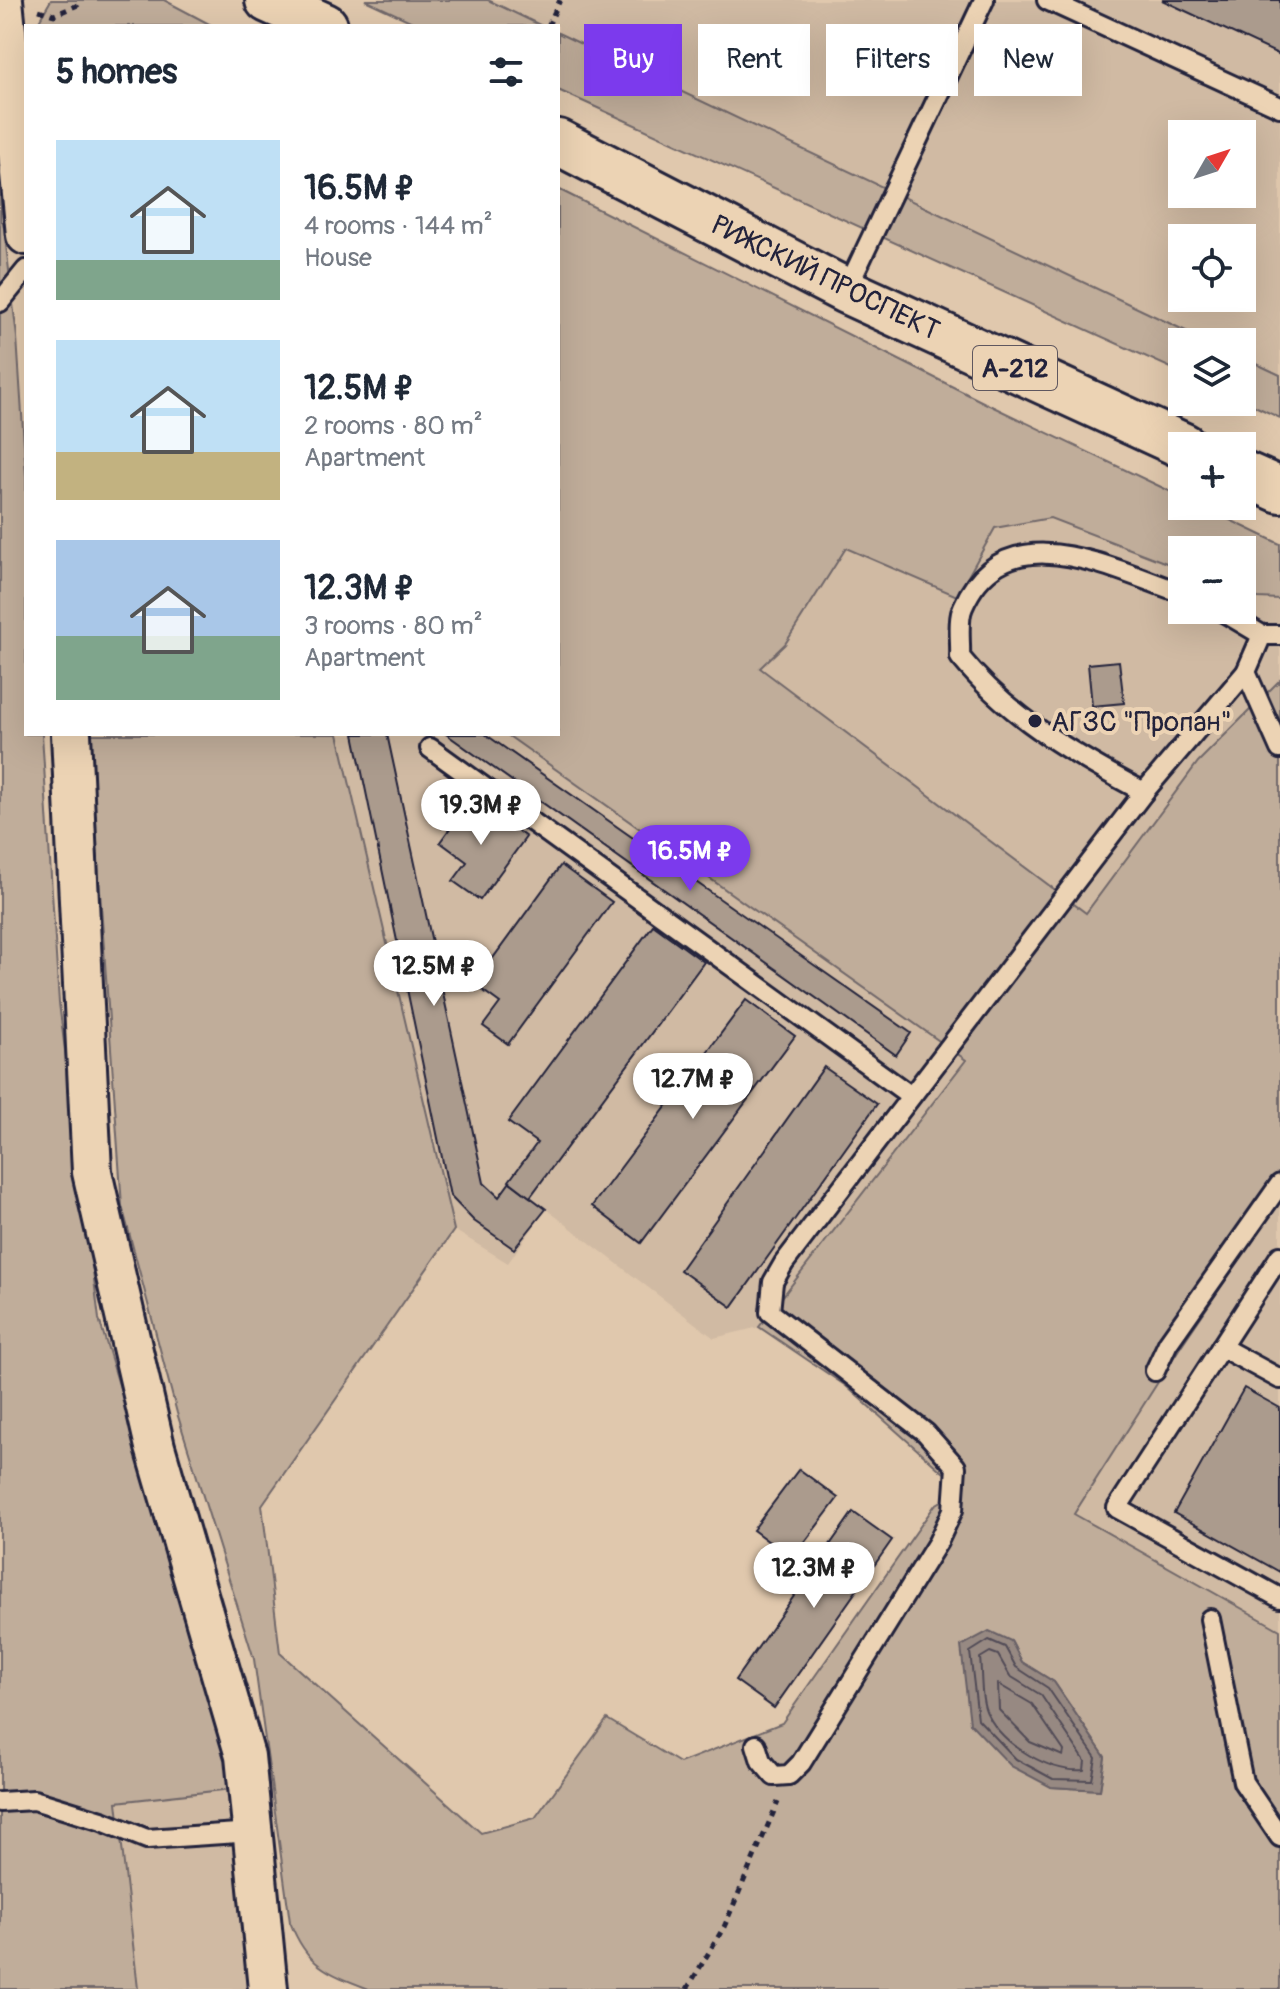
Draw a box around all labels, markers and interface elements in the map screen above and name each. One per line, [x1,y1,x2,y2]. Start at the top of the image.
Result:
chip: Buy [584,24,682,96]
chip: Rent [698,24,810,96]
chip: Filters [826,24,958,96]
chip: New [974,24,1082,96]
icon: filters [484,50,528,94]
text: 5 homes [56,51,177,94]
north arrow [1168,120,1256,208]
map controls [1168,120,1256,624]
text: 16.5M ₽ [304,167,415,210]
icon: home [120,172,216,268]
street label: РИЖСКИЙ ПРОСПЕКТ [706,208,945,349]
text: 4 rooms · 144 m² [304,210,493,242]
button: locate [1168,224,1256,312]
text: House [304,242,372,274]
button: layers [1168,328,1256,416]
road number: А-212 [973,346,1057,390]
text: 12.5M ₽ [304,367,414,410]
icon: home [120,372,216,468]
text: 2 rooms · 80 m² [304,410,483,442]
button: + [1168,432,1256,520]
text: Apartment [304,442,425,474]
button: − [1168,536,1256,624]
text: 12.3M ₽ [304,567,415,610]
icon: home [120,572,216,668]
text: 3 rooms · 80 m² [304,610,483,642]
text: Apartment [304,642,425,674]
place label: АГЗС "Пропан" [1051,705,1232,740]
marker: АГЗС "Пропан" [1026,712,1044,730]
pin: 19.3M ₽ [407,779,555,847]
text: 19.3M ₽ [439,789,523,821]
pin: 16.5M ₽ [616,825,764,893]
text: 16.5M ₽ [647,835,733,867]
pin: 12.5M ₽ [360,940,508,1008]
text: 12.5M ₽ [392,950,476,982]
pin: 12.7M ₽ [619,1053,767,1121]
text: 12.7M ₽ [651,1063,735,1095]
pin: 12.3M ₽ [740,1542,888,1610]
text: 12.3M ₽ [772,1552,856,1584]

